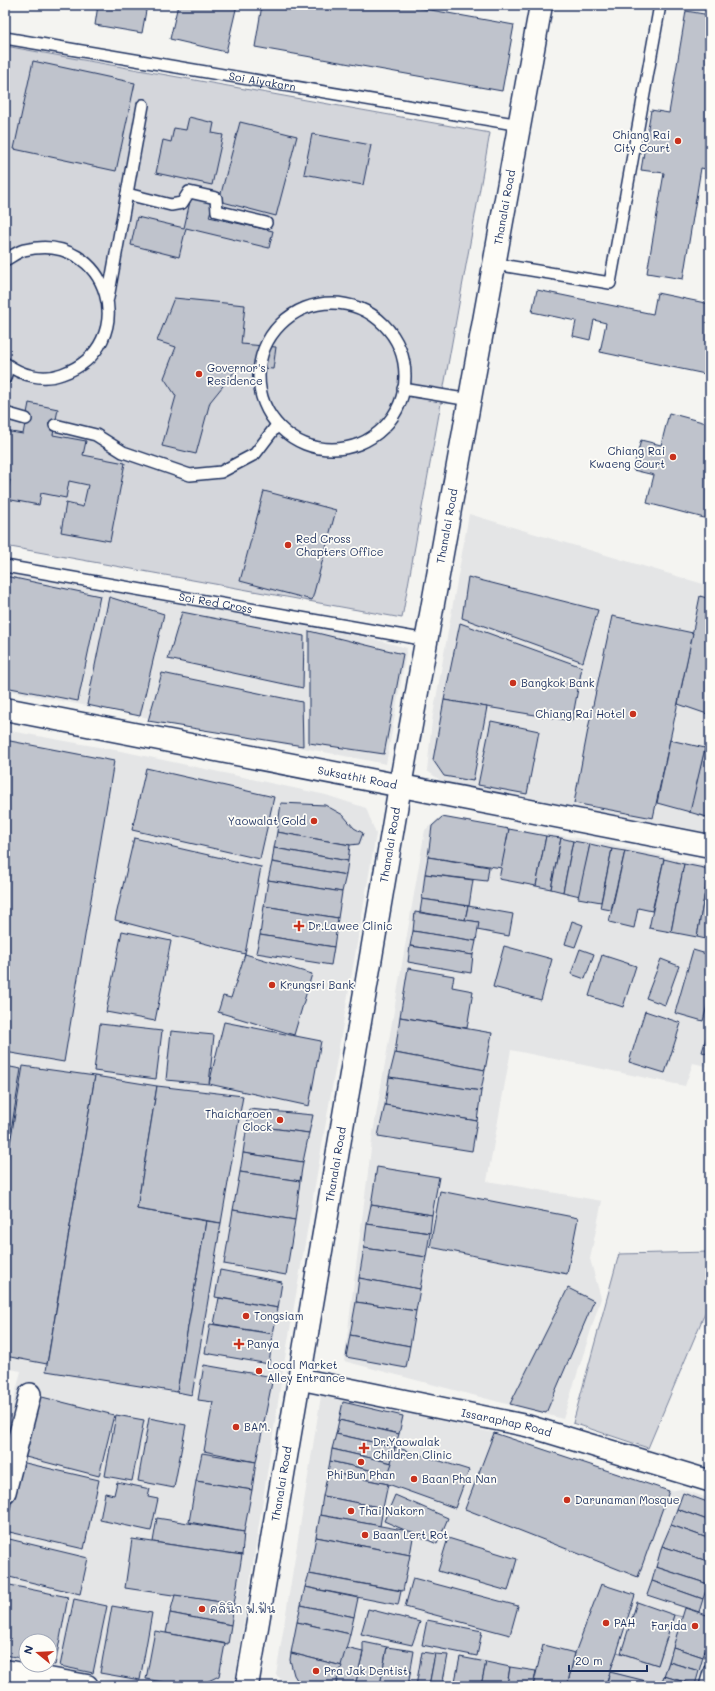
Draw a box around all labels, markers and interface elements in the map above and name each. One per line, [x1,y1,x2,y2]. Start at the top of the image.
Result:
street label: Soi Aiyakarn [228,68,297,94]
place label: Chiang Rai City Court [612,127,670,155]
marker: Chiang Rai City Court [673,136,683,146]
street label: Thanalai Road [490,168,518,246]
place label: Governor's Residence [207,360,266,388]
marker: Governor's Residence [194,369,204,379]
place label: Chiang Rai Kwaeng Court [589,443,665,471]
marker: Chiang Rai Kwaeng Court [668,452,678,462]
street label: Thanalai Road [432,487,461,565]
place label: Red Cross Chapters Office [296,531,384,559]
marker: Red Cross Chapters Office [283,540,293,550]
street label: Soi Red Cross [178,589,254,616]
place label: Bangkok Bank [521,675,595,690]
marker: Bangkok Bank [508,678,518,688]
place label: Chiang Rai Hotel [535,706,625,721]
marker: Chiang Rai Hotel [628,709,638,719]
street label: Suksathit Road [317,762,398,792]
street label: Thanalai Road [376,806,403,884]
place label: Yaowalat Gold [228,813,306,828]
marker: Yaowalat Gold [309,816,319,826]
place label: Dr.Lawee Clinic [308,918,393,933]
marker: Dr.Lawee Clinic [293,920,305,932]
place label: Krungsri Bank [280,977,354,992]
marker: Krungsri Bank [267,980,277,990]
place label: Thaicharoen Clock [205,1106,272,1134]
marker: Thaicharoen Clock [275,1115,285,1125]
street label: Thanalai Road [321,1126,349,1203]
place label: Tongsiam [254,1308,303,1323]
marker: Tongsiam [241,1311,251,1321]
place label: Panya [247,1336,279,1351]
marker: Panya [234,1339,244,1349]
place label: Local Market Alley Entrance [267,1357,345,1385]
marker: Local Market Alley Entrance [254,1366,264,1376]
street label: Issaraphap Road [460,1404,554,1440]
place label: BAM. [244,1419,270,1434]
marker: BAM. [231,1422,241,1432]
place label: Dr.Yaowalak Children Clinic [373,1434,452,1462]
marker: Dr.Yaowalak Children Clinic [358,1442,370,1454]
street label: Thanalai Road [267,1445,295,1523]
marker: Phi Bun Phan [356,1457,366,1467]
place label: Phi Bun Phan [327,1467,395,1482]
place label: Baan Pha Nan [422,1471,497,1486]
marker: Baan Pha Nan [409,1474,419,1484]
place label: Darunaman Mosque [575,1492,680,1507]
marker: Darunaman Mosque [562,1495,572,1505]
place label: Thai Nakorn [359,1503,424,1518]
marker: Thai Nakorn [346,1506,356,1516]
place label: Baan Lert Rot [373,1527,448,1542]
marker: Baan Lert Rot [360,1530,370,1540]
place label: คลินิก ฟ.ฟัน [210,1601,276,1616]
marker: คลินิก ฟ.ฟัน [197,1604,207,1614]
place label: PAH [614,1615,635,1630]
marker: PAH [601,1618,611,1628]
place label: Farida [651,1618,687,1633]
marker: Farida [690,1621,700,1631]
north arrow [18,1633,58,1673]
text: N [20,1643,36,1656]
scale bar [569,1647,647,1673]
text: 20 m [575,1652,603,1668]
place label: Pra Jak Dentist [324,1663,408,1678]
marker: Pra Jak Dentist [311,1666,321,1676]

